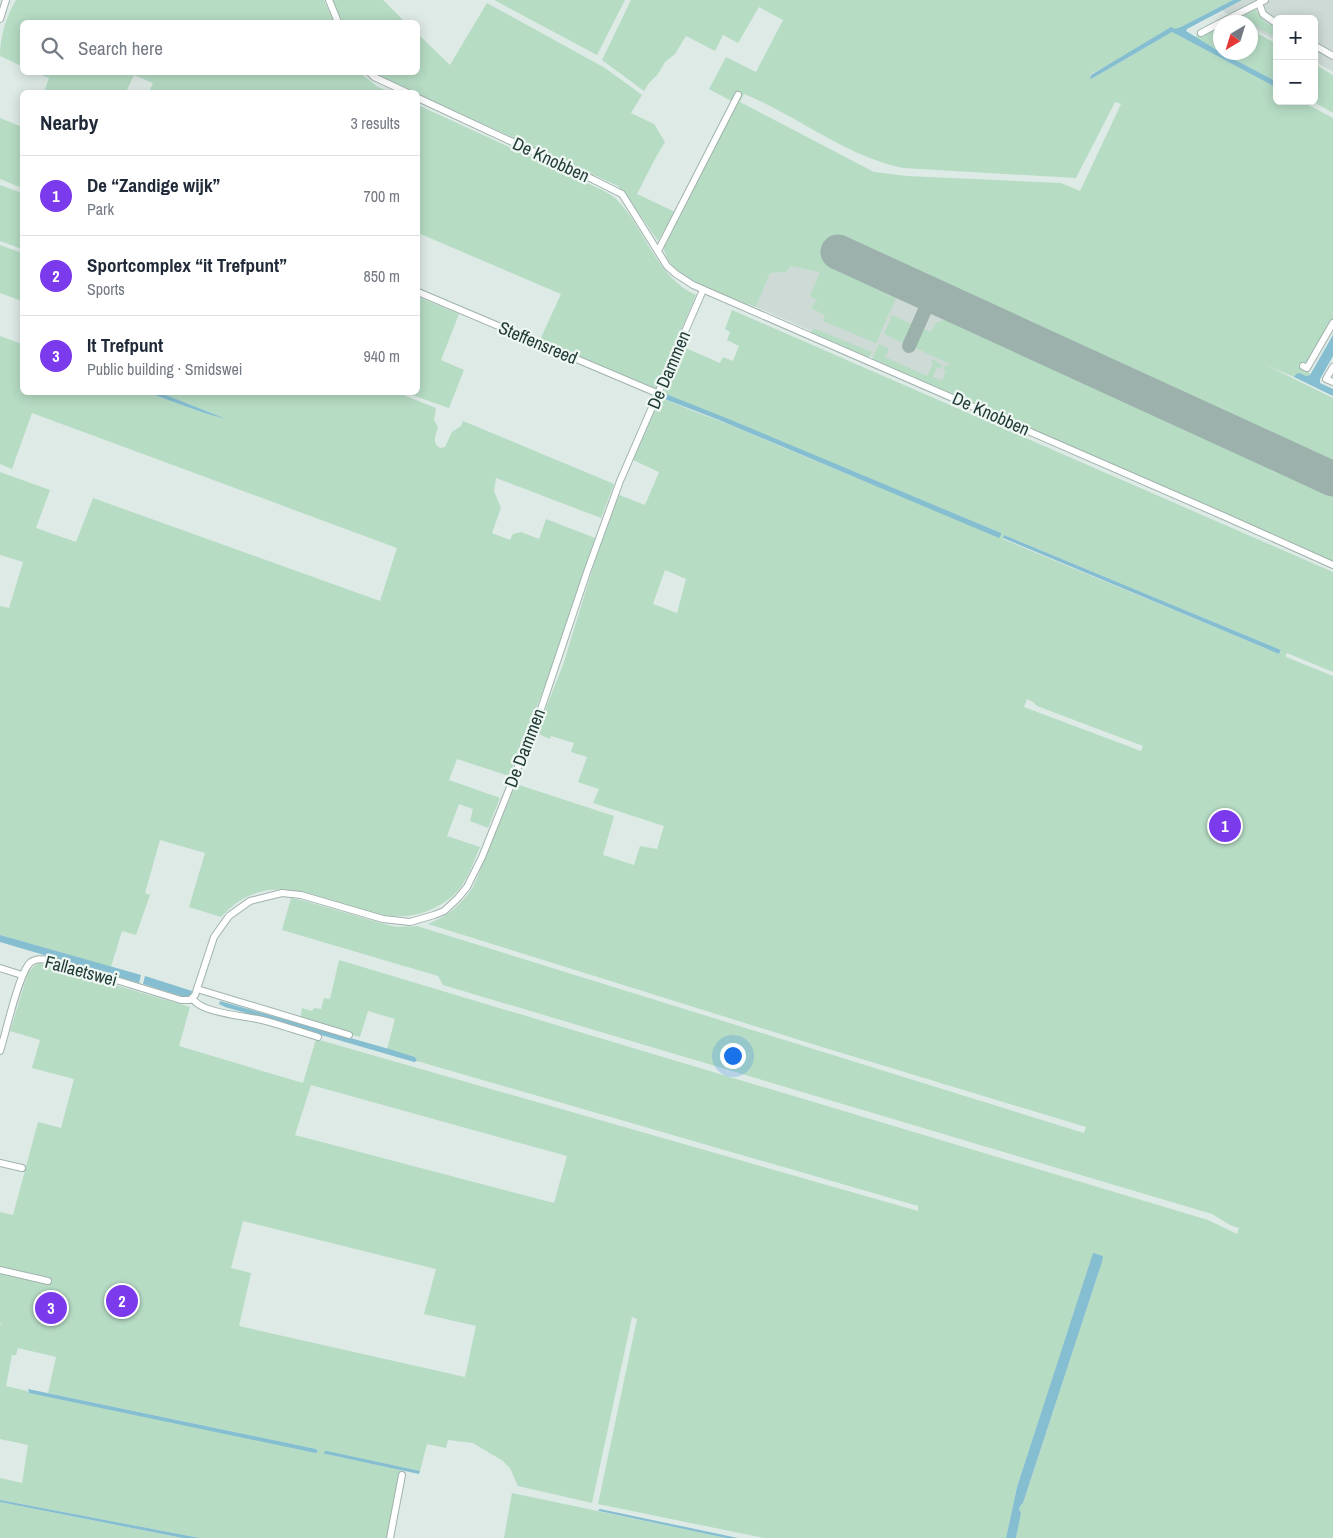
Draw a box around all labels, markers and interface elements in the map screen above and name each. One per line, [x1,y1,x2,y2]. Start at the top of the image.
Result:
north arrow [1213,15,1258,60]
map controls [1273,15,1318,105]
button: + [1273,15,1318,60]
search box [20,20,420,75]
icon: search [38,34,66,62]
text: Search here [78,35,163,61]
button: − [1273,60,1318,105]
text: Nearby [40,108,98,137]
text: 3 results [350,112,400,134]
street label: De Knobben [509,131,594,188]
text: De “Zandige wijk” [87,172,220,198]
text: 1 [52,185,60,207]
text: 700 m [364,185,400,207]
text: Park [87,198,114,220]
text: Sportcomplex “it Trefpunt” [87,252,287,278]
text: 2 [52,265,60,287]
text: 850 m [364,265,400,287]
text: Sports [87,278,125,300]
street label: Steffensreed [495,315,581,370]
street label: De Dammen [641,327,696,413]
text: It Trefpunt [87,332,163,358]
text: 3 [52,345,60,367]
text: 940 m [364,345,400,367]
text: Public building · Smidswei [87,358,242,380]
street label: De Knobben [949,385,1034,442]
street label: De Dammen [498,705,551,791]
pin: 1 [1209,807,1241,845]
street label: Fallaetswei [42,949,120,992]
your location [720,1043,746,1069]
pin: 2 [106,1282,138,1320]
pin: 3 [35,1289,67,1327]

